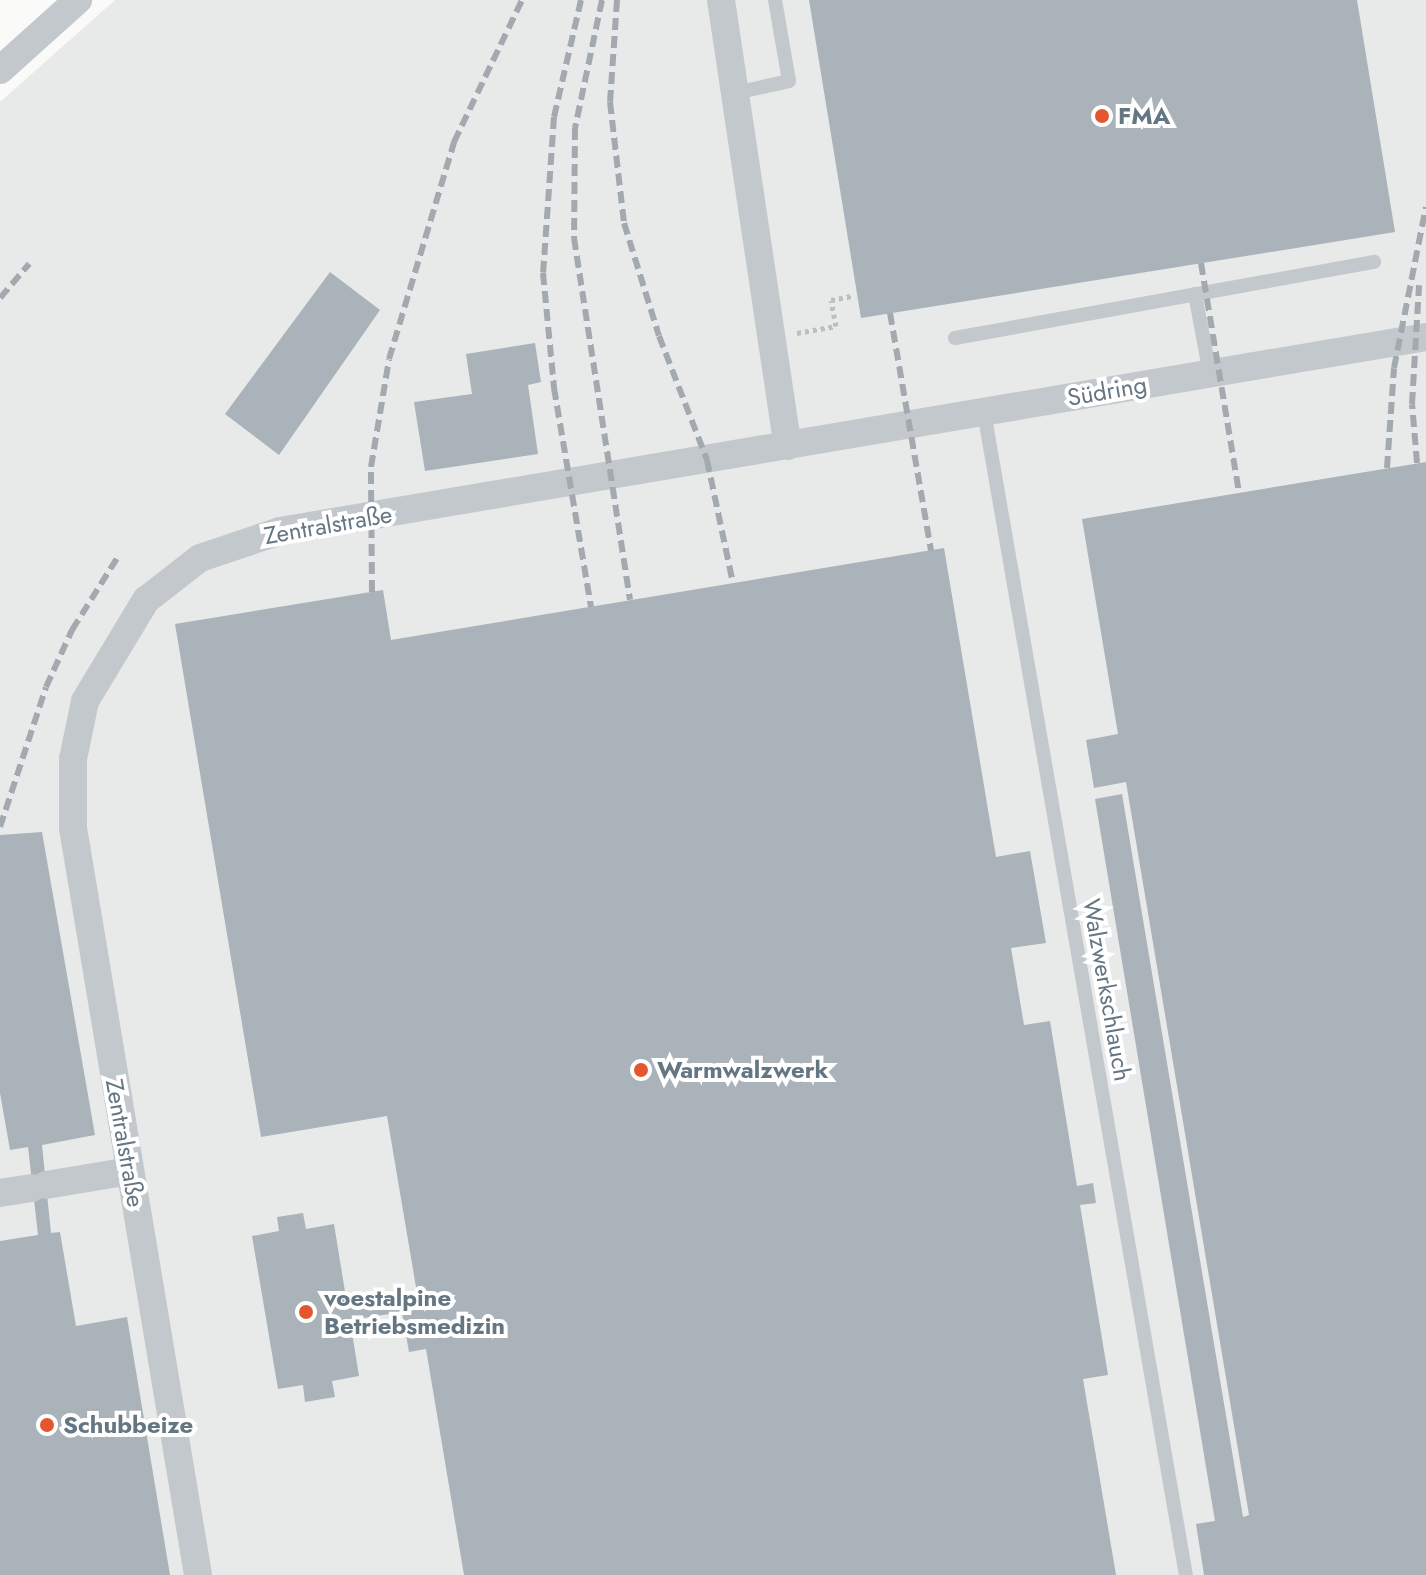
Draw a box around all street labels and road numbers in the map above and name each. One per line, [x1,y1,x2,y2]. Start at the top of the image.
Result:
street label: Südring [1065,370,1149,412]
street label: Zentralstraße [262,500,394,550]
street label: Walzwerkschlauch [1077,897,1137,1083]
street label: Zentralstraße [100,1077,150,1209]

